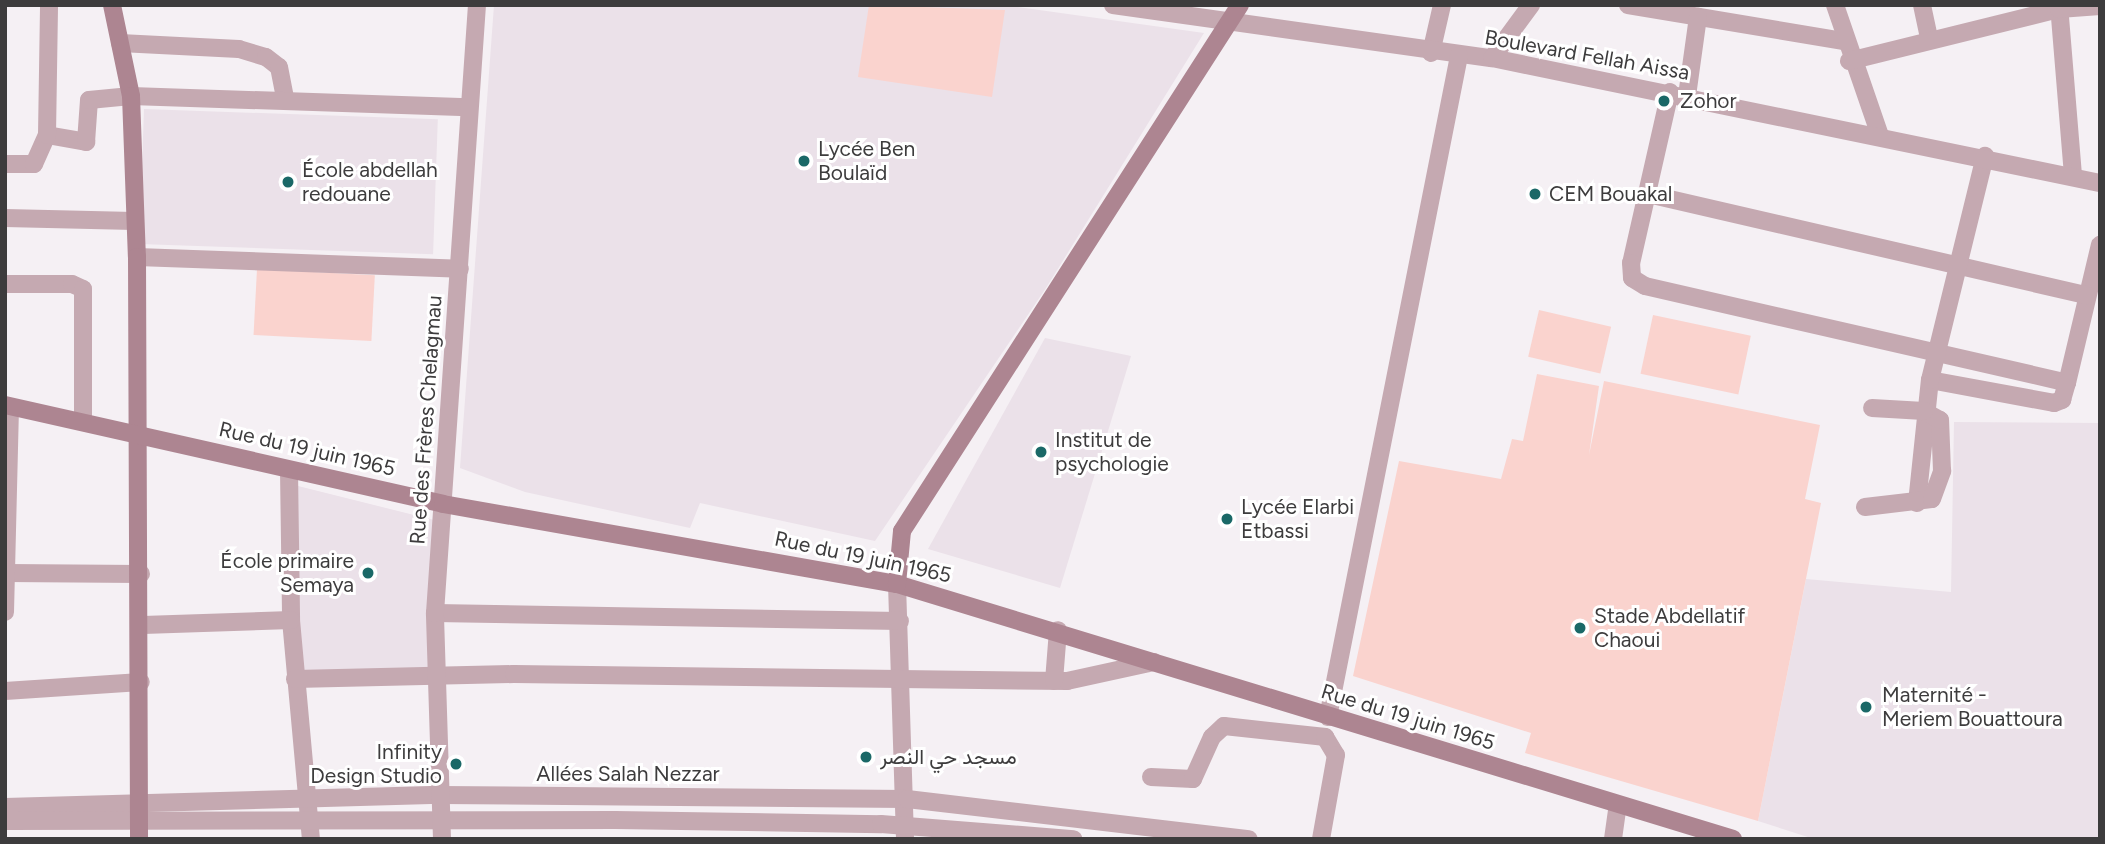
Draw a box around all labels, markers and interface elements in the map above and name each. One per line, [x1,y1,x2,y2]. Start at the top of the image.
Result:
street label: Boulevard Fellah Aissa [1483,25,1691,85]
place label: Zohor [1680,88,1737,114]
marker: Zohor [1654,91,1674,111]
place label: Lycée Ben Boulaïd [818,136,915,186]
marker: Lycée Ben Boulaïd [796,153,812,169]
place label: École abdellah redouane [302,157,438,207]
marker: École abdellah redouane [280,174,296,190]
place label: CEM Bouakal [1549,181,1672,207]
marker: CEM Bouakal [1527,186,1543,202]
street label: Rue des Frères Chelagmau [405,294,447,546]
street label: Rue du 19 juin 1965 [216,416,398,482]
place label: Institut de psychologie [1055,427,1169,477]
marker: Institut de psychologie [1033,444,1049,460]
place label: Lycée Elarbi Etbassi [1241,494,1354,544]
marker: Lycée Elarbi Etbassi [1219,511,1235,527]
street label: Rue du 19 juin 1965 [772,526,954,588]
place label: École primaire Semaya [220,548,354,598]
marker: École primaire Semaya [360,565,376,581]
place label: Stade Abdellatif Chaoui [1594,603,1745,653]
marker: Stade Abdellatif Chaoui [1572,620,1588,636]
street label: Rue du 19 juin 1965 [1318,679,1498,755]
place label: Maternité - Meriem Bouattoura [1882,682,2063,732]
marker: Maternité - Meriem Bouattoura [1856,697,1876,717]
place label: Infinity Design Studio [310,739,442,789]
place label: مسجد حي النصر [880,744,1017,770]
marker: مسجد حي النصر [858,749,874,765]
marker: Infinity Design Studio [448,756,464,772]
street label: Allées Salah Nezzar [536,761,720,787]

